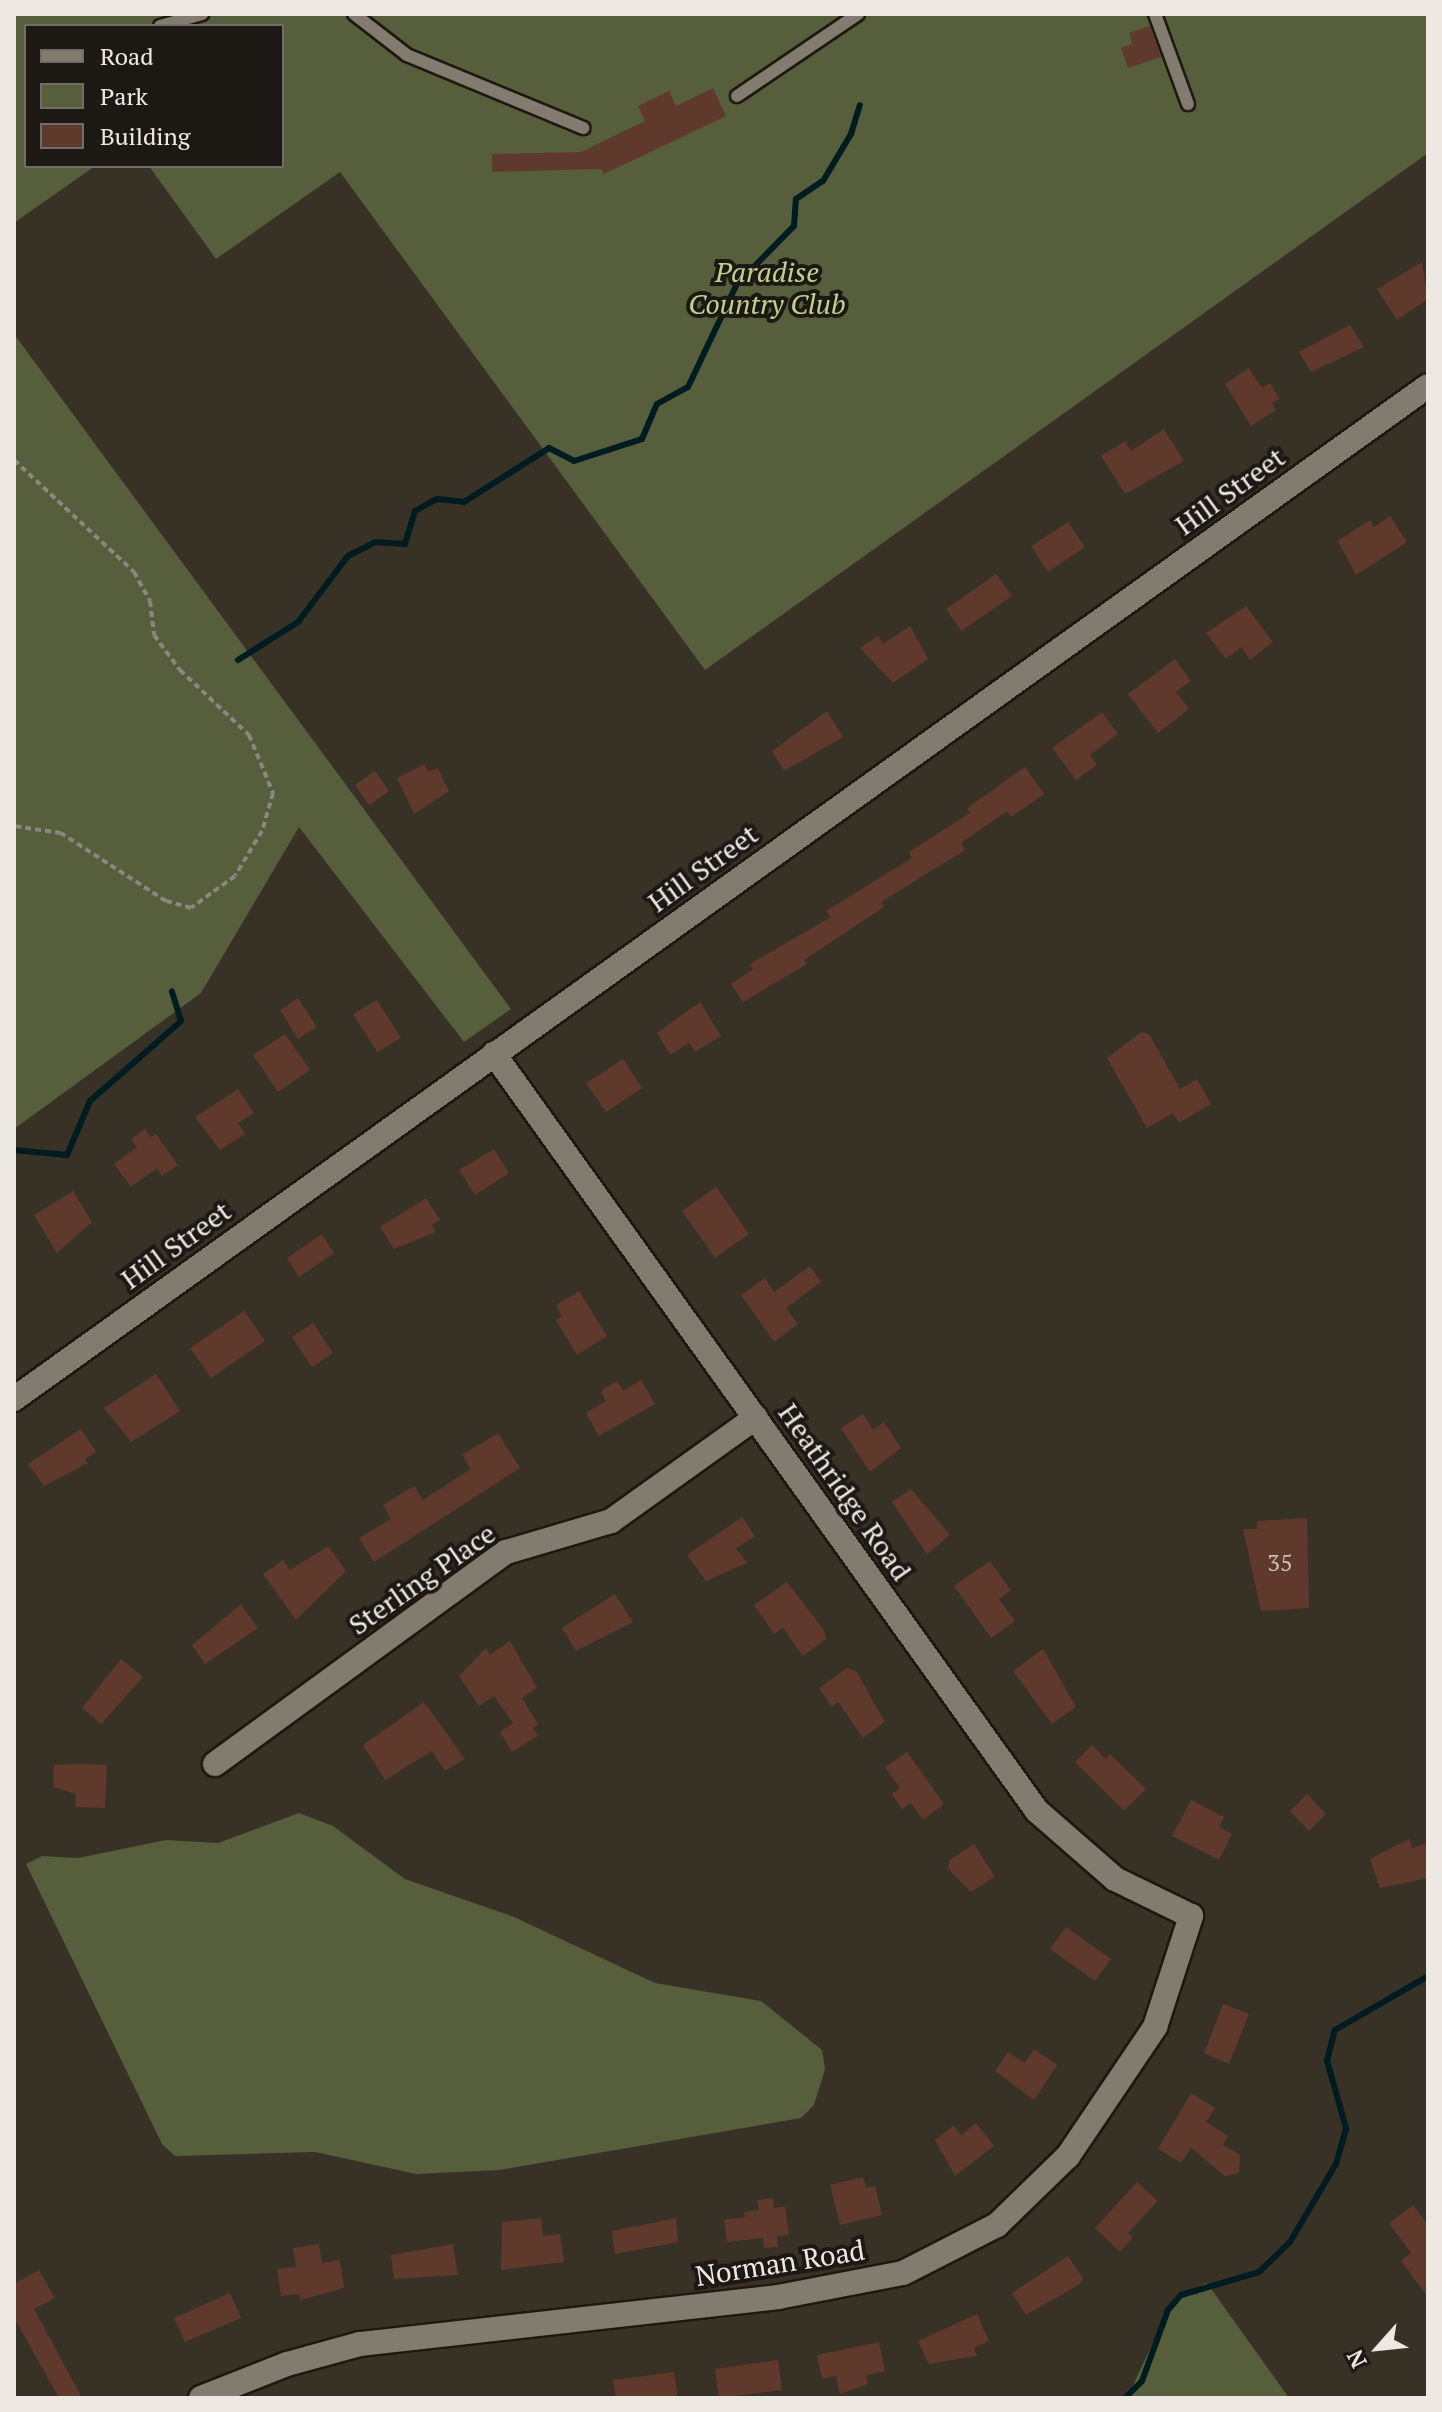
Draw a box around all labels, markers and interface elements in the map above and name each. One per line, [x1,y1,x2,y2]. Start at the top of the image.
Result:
legend [24,24,284,168]
text: Road [100,40,154,72]
text: Park [100,80,148,112]
text: Building [100,120,190,152]
park label: Paradise Country Club [688,255,846,321]
street label: Hill Street [1169,440,1291,542]
street label: Hill Street [642,817,764,919]
street label: Hill Street [115,1194,237,1296]
street label: Heathridge Road [772,1397,918,1587]
street label: Sterling Place [342,1516,502,1642]
house number: 35 [1267,1549,1293,1577]
street label: Norman Road [693,2233,867,2293]
north arrow [1338,2308,1418,2388]
text: N [1339,2345,1373,2373]

